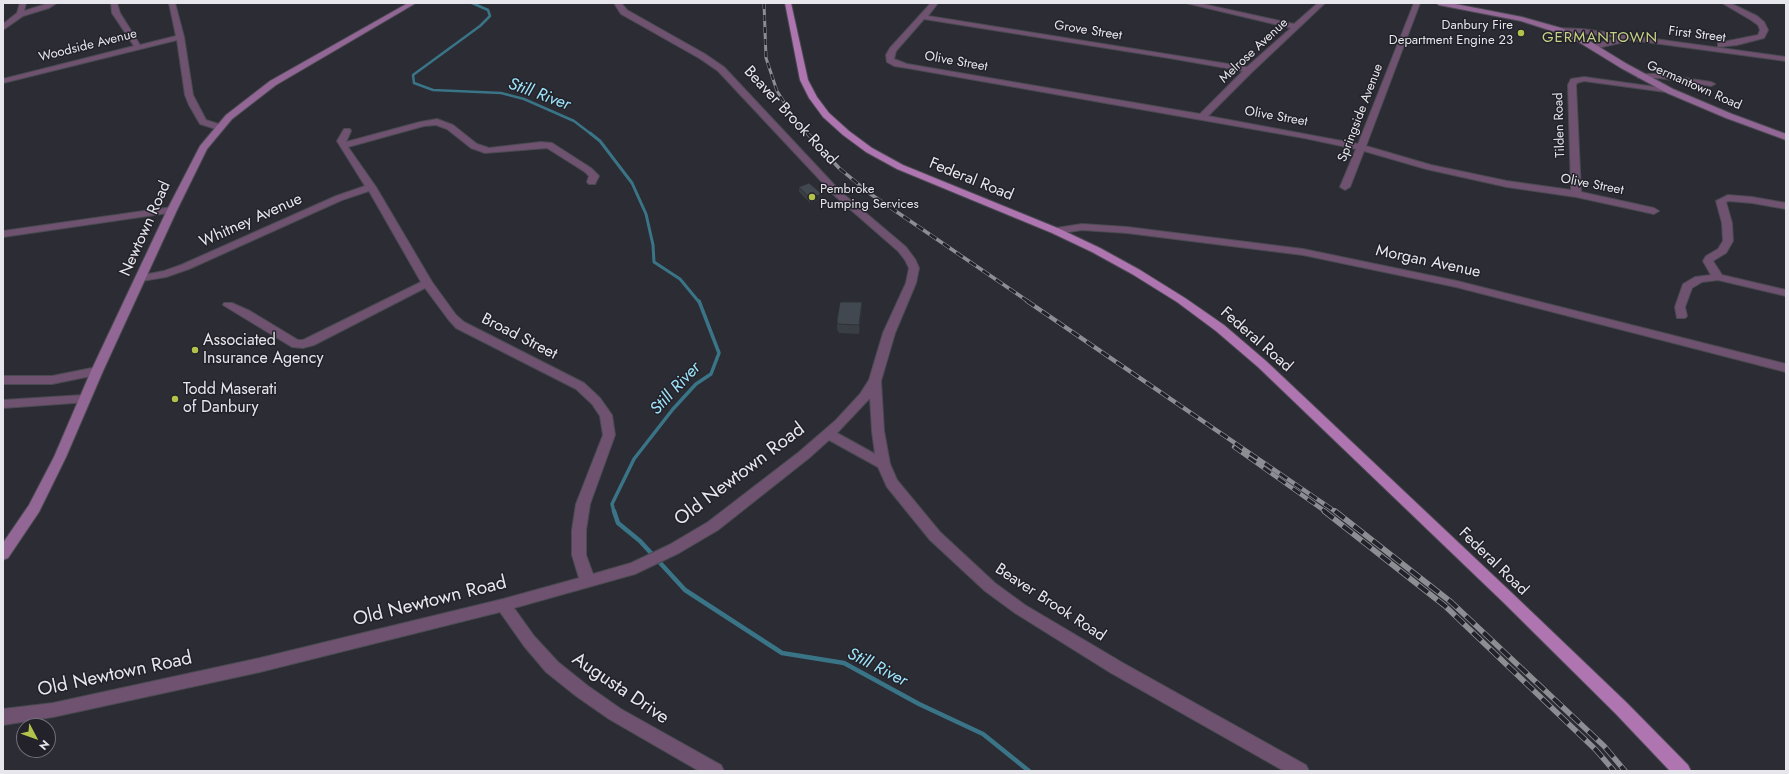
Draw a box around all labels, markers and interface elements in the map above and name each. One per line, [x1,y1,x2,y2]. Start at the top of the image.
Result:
street label: Melrose Avenue [1217,15,1291,87]
street label: Grove Street [1053,18,1123,44]
place label: Danbury Fire Department Engine 23 [1389,18,1513,49]
street label: First Street [1667,24,1727,46]
street label: Woodside Avenue [37,26,139,66]
marker: Danbury Fire Department Engine 23 [1516,28,1526,38]
district label: GERMANTOWN [1542,29,1658,47]
street label: Olive Street [923,49,989,75]
street label: Germantown Road [1644,58,1744,114]
street label: Springside Avenue [1335,62,1387,164]
street label: Beaver Brook Road [739,63,841,169]
water label: Still River [505,74,573,116]
street label: Tilden Road [1551,92,1569,158]
street label: Olive Street [1243,104,1309,130]
street label: Federal Road [926,154,1016,206]
street label: Olive Street [1559,171,1625,199]
street label: Newtown Road [116,178,176,280]
place label: Pembroke Pumping Services [820,182,919,213]
street label: Whitney Avenue [197,190,305,252]
marker: Pembroke Pumping Services [807,192,817,202]
street label: Morgan Avenue [1374,242,1482,282]
street label: Federal Road [1216,303,1296,377]
street label: Broad Street [478,310,560,364]
place label: Associated Insurance Agency [203,331,323,369]
marker: Associated Insurance Agency [190,345,200,355]
water label: Still River [646,358,706,420]
place label: Todd Maserati of Danbury [183,380,277,418]
marker: Todd Maserati of Danbury [170,394,180,404]
street label: Old Newtown Road [670,419,810,531]
street label: Federal Road [1454,524,1532,600]
street label: Beaver Brook Road [991,560,1109,646]
street label: Old Newtown Road [351,572,509,632]
water label: Still River [844,644,910,692]
street label: Old Newtown Road [36,647,194,703]
street label: Augusta Drive [567,648,673,730]
north arrow [16,718,56,758]
text: N [35,737,53,754]

